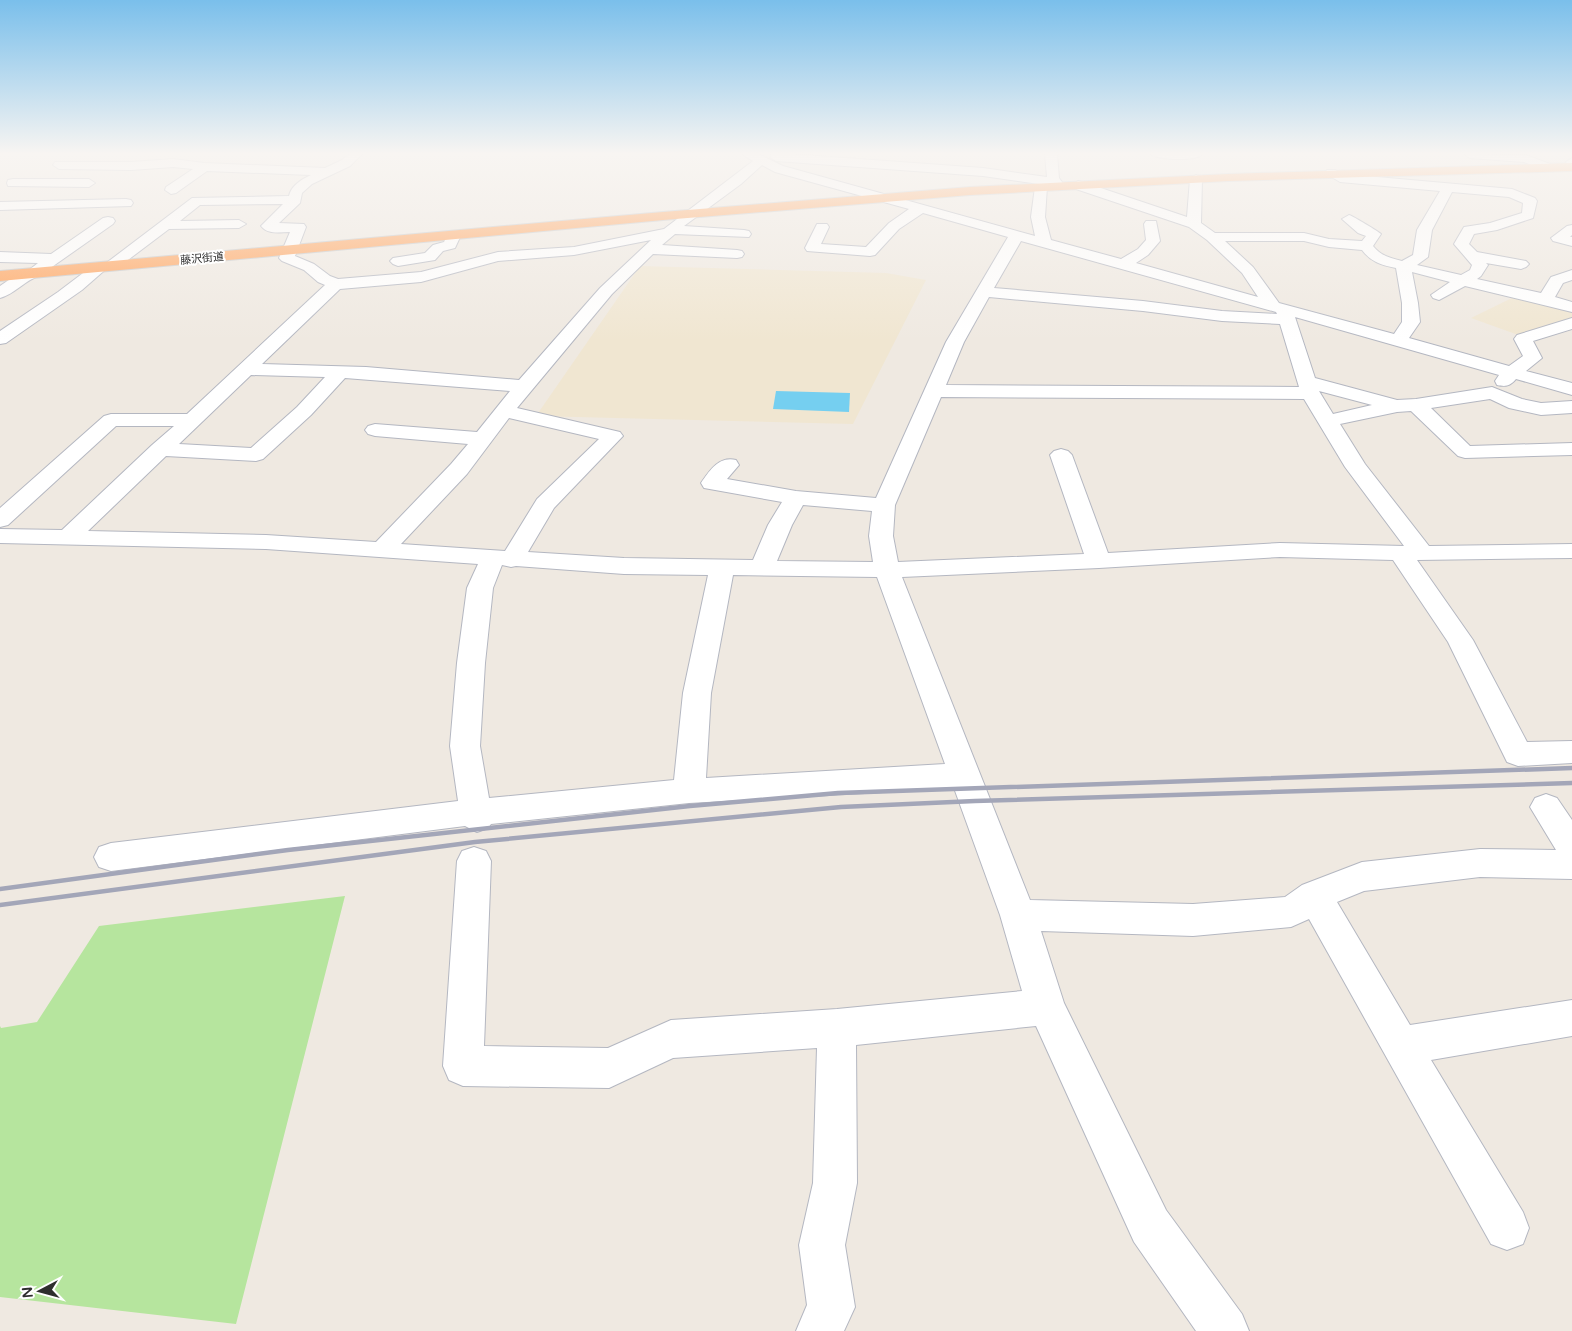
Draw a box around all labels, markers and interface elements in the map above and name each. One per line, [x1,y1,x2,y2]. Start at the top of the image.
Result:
street label: 藤沢街道 [180,250,225,267]
north arrow [15,1266,65,1316]
text: N [19,1286,37,1299]

